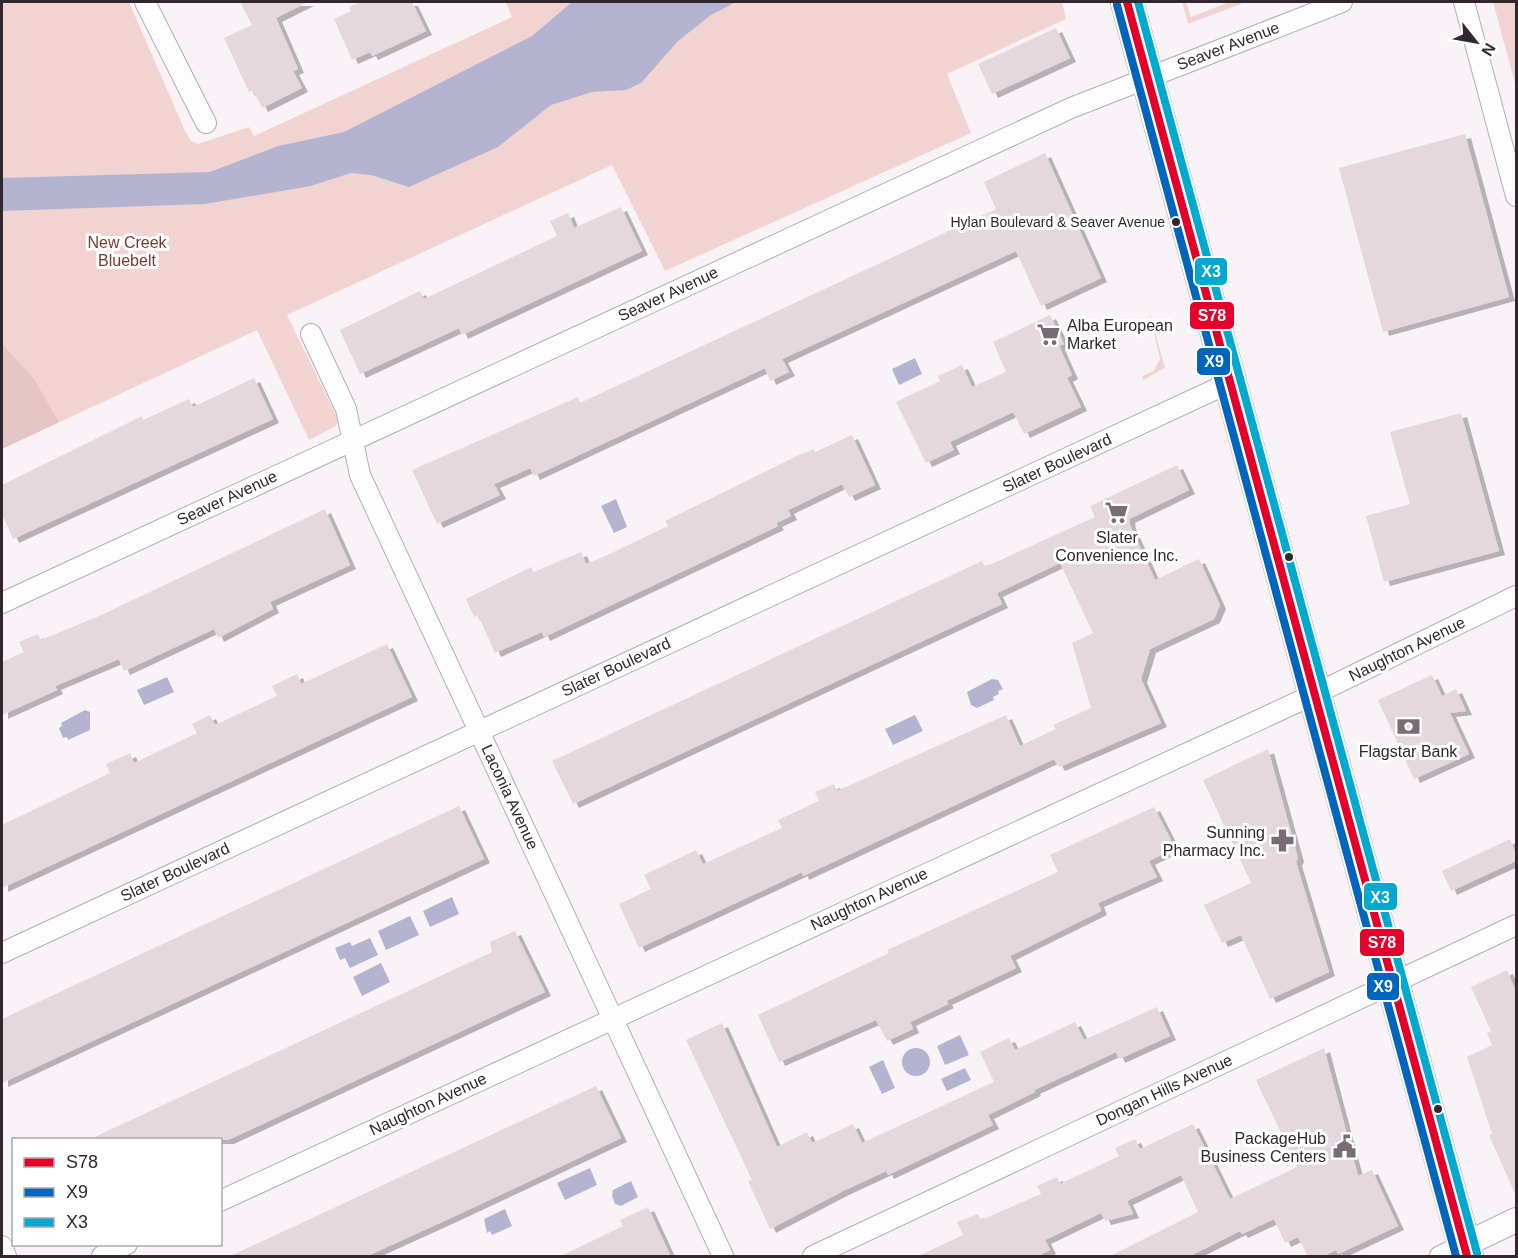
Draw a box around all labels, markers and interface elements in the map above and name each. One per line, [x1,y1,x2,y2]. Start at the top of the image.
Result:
north arrow [1446,12,1506,72]
street label: Seaver Avenue [1174,19,1282,73]
text: N [1478,40,1499,59]
place label: Hylan Boulevard & Seaver Avenue [950,214,1165,230]
marker: Hylan Boulevard & Seaver Avenue [1170,216,1182,228]
park label: New Creek Bluebelt [87,234,168,269]
line badge: X3 [1194,257,1228,286]
street label: Seaver Avenue [615,263,721,325]
text: X3 [1201,263,1221,280]
line badge: S78 [1189,301,1235,330]
text: S78 [1198,307,1226,324]
place label: Alba European Market [1067,317,1173,352]
supermarket icon: Alba European Market [1036,321,1062,347]
line badge: X9 [1196,347,1231,376]
text: X9 [1204,353,1224,370]
street label: Slater Boulevard [1000,430,1114,496]
street label: Seaver Avenue [174,467,280,529]
supermarket icon: Slater Convenience Inc. [1104,499,1130,525]
place label: Slater Convenience Inc. [1055,529,1179,564]
unlabelled marker [1283,551,1295,563]
street label: Naughton Avenue [1346,613,1468,684]
street label: Slater Boulevard [559,634,673,700]
bank icon: Flagstar Bank [1395,713,1421,739]
street label: Laconia Avenue [478,742,542,852]
place label: Flagstar Bank [1359,743,1458,760]
place label: Sunning Pharmacy Inc. [1163,824,1265,859]
pharmacy icon: Sunning Pharmacy Inc. [1270,828,1296,854]
street label: Slater Boulevard [118,839,232,905]
street label: Naughton Avenue [808,864,930,934]
line badge: X3 [1363,882,1398,911]
text: X3 [1370,889,1390,906]
line badge: S78 [1359,928,1405,957]
text: S78 [1368,934,1396,951]
line badge: X9 [1366,972,1400,1001]
text: X9 [1373,978,1393,995]
street label: Dongan Hills Avenue [1093,1051,1235,1129]
street label: Naughton Avenue [367,1069,489,1139]
unlabelled marker [1432,1103,1444,1115]
place label: PackageHub Business Centers [1201,1130,1326,1165]
public building icon: PackageHub Business Centers [1331,1134,1357,1160]
legend [12,1138,222,1246]
text: S78 [66,1152,98,1172]
text: X9 [66,1182,88,1202]
text: X3 [66,1212,88,1232]

